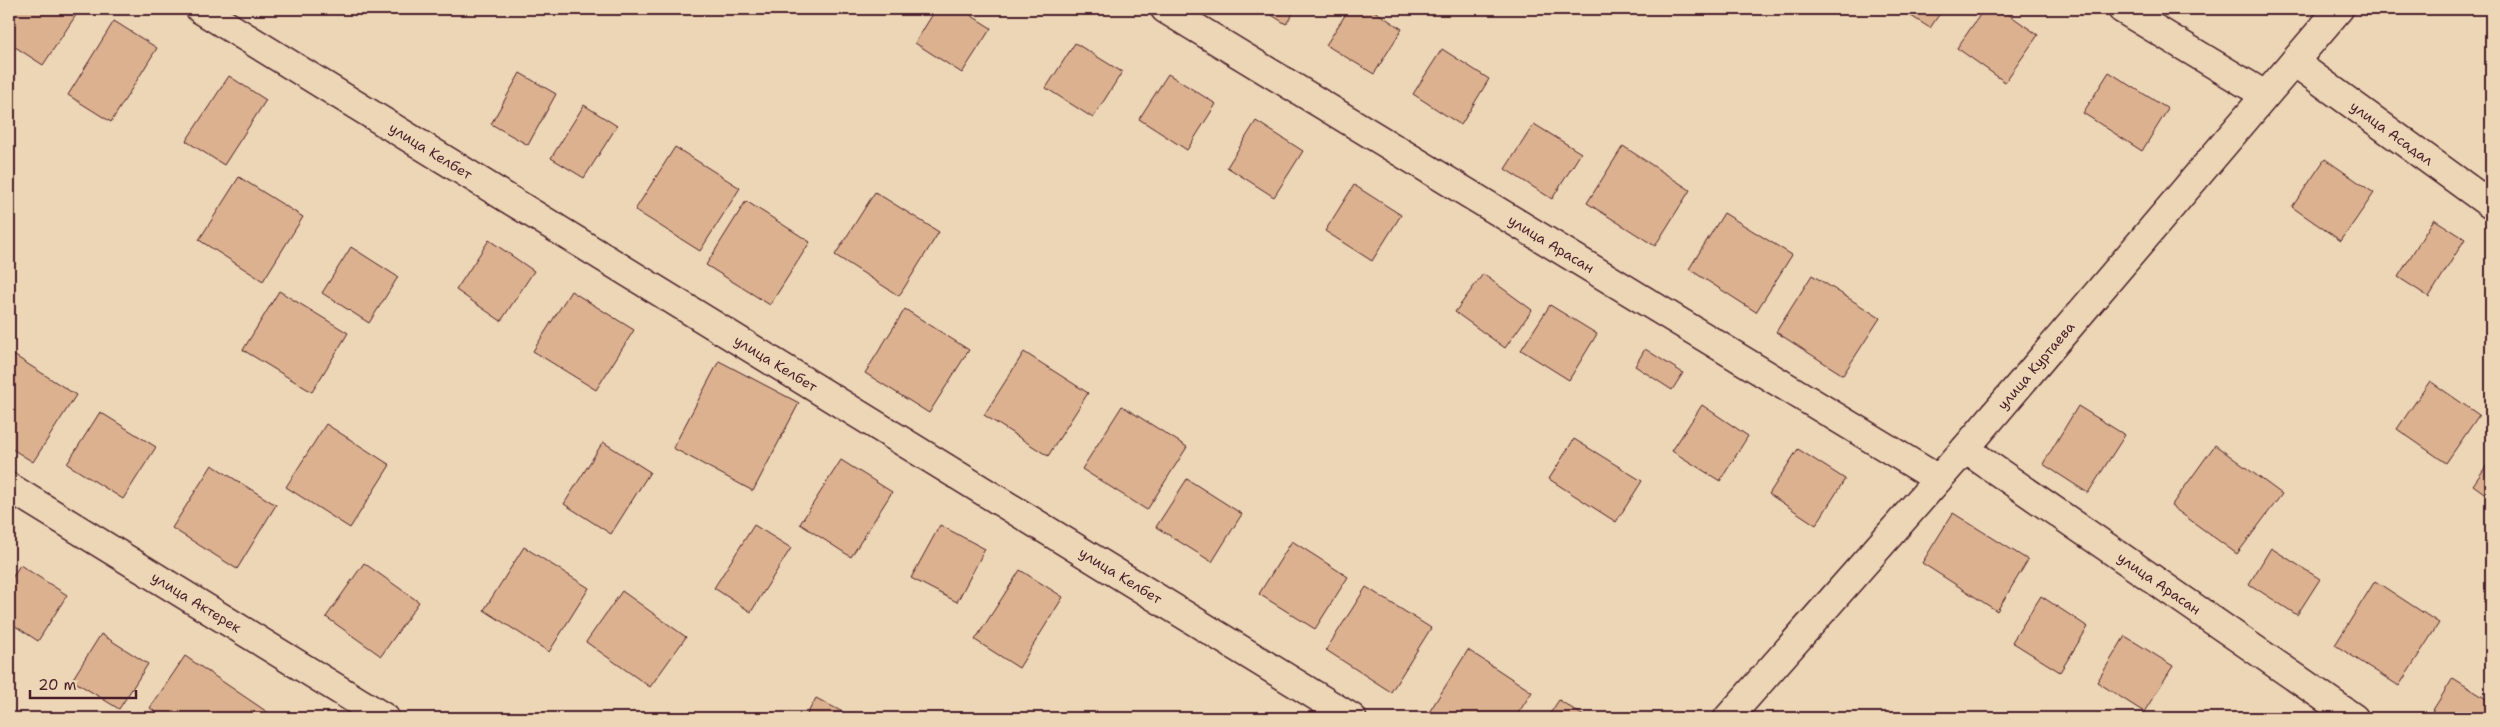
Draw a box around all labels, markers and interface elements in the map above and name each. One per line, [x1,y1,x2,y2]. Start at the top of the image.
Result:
street label: улица Асадал [2347,97,2437,169]
street label: улица Келбет [386,119,476,184]
street label: улица Арасан [1505,211,1598,277]
street label: улица Куртаева [1993,318,2079,413]
street label: улица Келбет [731,331,821,396]
street label: улица Келбет [1076,543,1166,608]
street label: улица Арасан [2114,548,2204,618]
street label: улица Актерек [148,568,245,637]
scale bar [30,667,136,699]
text: 20 m [38,675,77,695]

